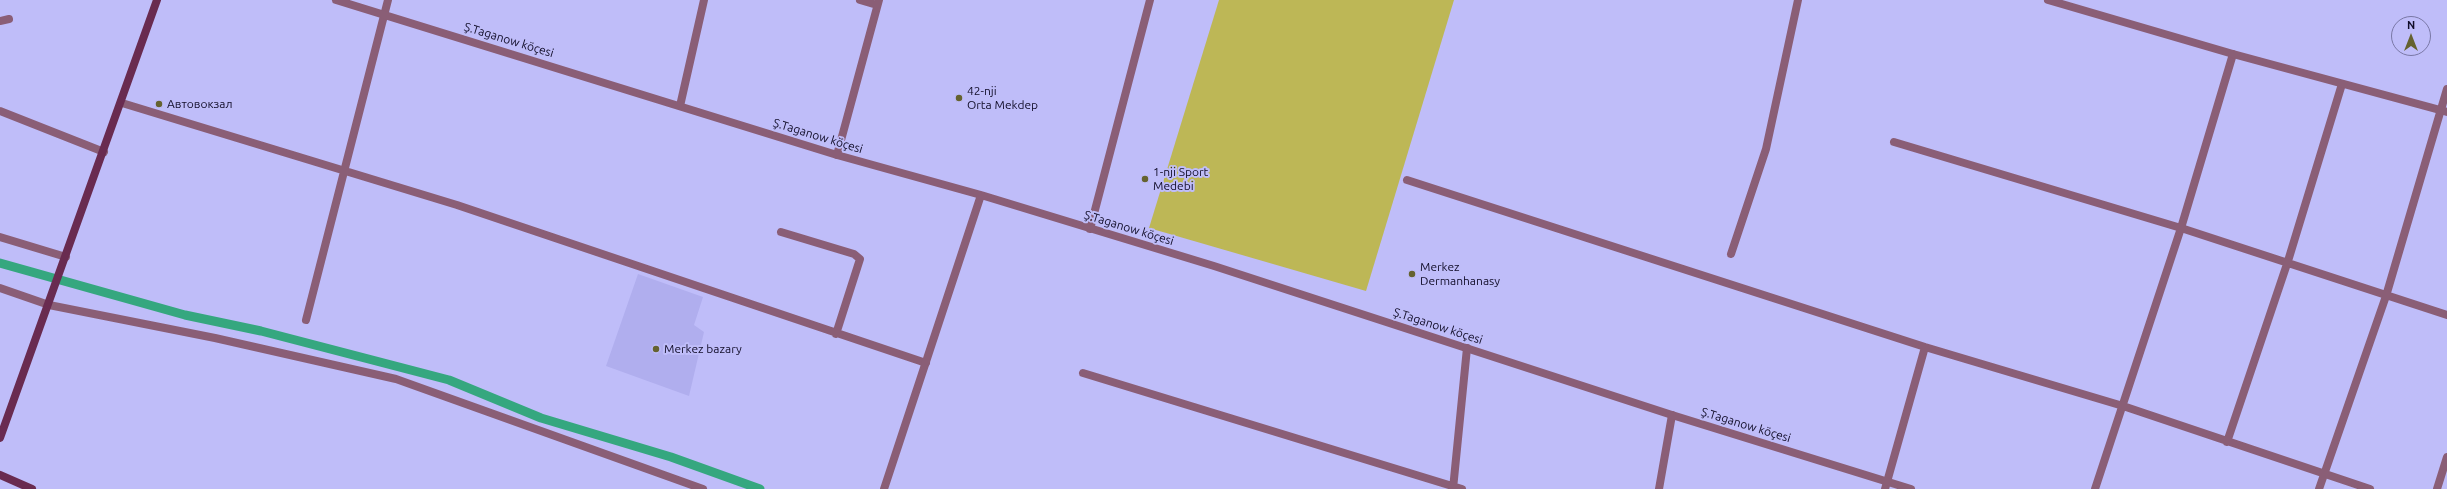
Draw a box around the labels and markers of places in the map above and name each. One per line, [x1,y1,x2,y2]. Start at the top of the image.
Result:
place label: 42-nji Orta Mekdep [967,84,1038,112]
marker: 42-nji Orta Mekdep [954,93,964,103]
place label: Автовокзал [167,97,233,111]
marker: Автовокзал [154,99,164,109]
place label: 1-nji Sport Medebi [1153,165,1208,193]
marker: 1-nji Sport Medebi [1140,174,1150,184]
place label: Merkez Dermanhanasy [1420,260,1500,288]
marker: Merkez Dermanhanasy [1407,269,1417,279]
place label: Merkez bazary [664,342,742,356]
marker: Merkez bazary [651,344,661,354]

